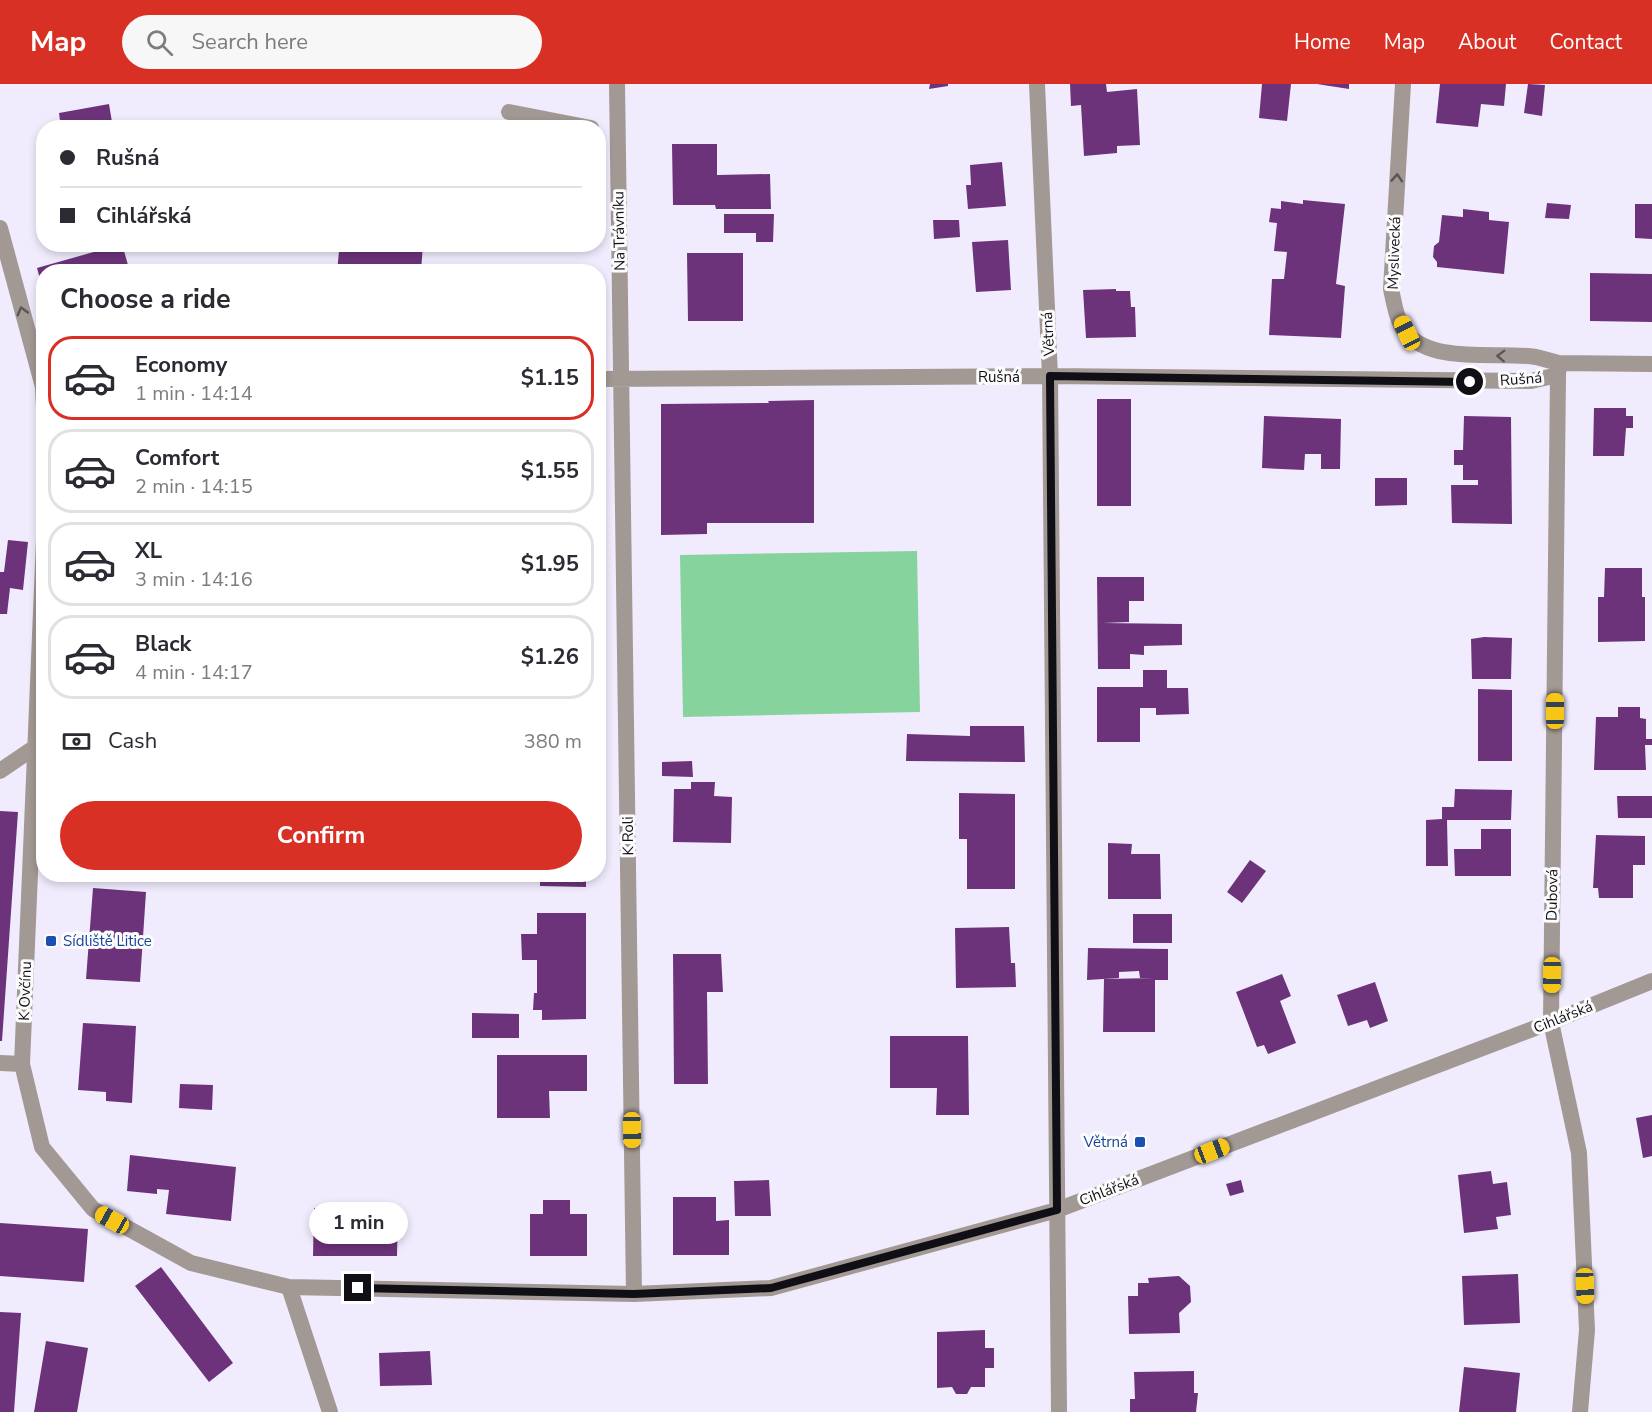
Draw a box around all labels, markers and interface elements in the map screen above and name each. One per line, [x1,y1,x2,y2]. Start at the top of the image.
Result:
search box [122,15,542,69]
text: Map [30,23,86,61]
icon: search [143,26,176,59]
text: Search here [191,27,308,57]
text: Home [1294,28,1351,56]
text: Map [1384,28,1425,56]
text: About [1458,28,1516,56]
text: Contact [1549,28,1622,56]
text: Rušná [96,143,159,173]
one-way arrow [1390,173,1403,182]
street label: Na Trávníku [608,191,630,271]
text: Cihlářská [96,201,191,231]
street label: Myslivecká [1383,216,1405,290]
text: Choose a ride [60,281,231,318]
one-way arrow [17,306,29,316]
street label: Větrná [1037,311,1059,358]
car [1391,313,1423,353]
one-way arrow [1496,349,1505,362]
text: Economy [135,350,227,380]
icon: car [63,351,117,405]
text: $1.15 [521,363,579,393]
street label: Rušná [978,367,1020,387]
route start [1456,368,1483,395]
street label: Rušná [1499,368,1543,390]
text: 1 min · 14:14 [135,380,253,407]
text: Comfort [135,443,219,473]
icon: car [63,444,117,498]
text: $1.55 [521,456,579,486]
text: 2 min · 14:15 [135,473,253,500]
text: XL [135,536,162,566]
icon: car [63,537,117,591]
text: $1.95 [521,549,579,579]
text: 3 min · 14:16 [135,566,253,593]
text: Black [135,629,191,659]
icon: car [63,630,117,684]
text: $1.26 [521,642,579,672]
text: 4 min · 14:17 [135,659,253,686]
car [1546,693,1564,729]
icon: cash [60,725,93,758]
text: Cash [108,726,157,756]
text: 380 m [524,728,582,755]
button: Confirm [60,801,582,870]
street label: K Roli [618,816,638,856]
street label: Dubová [1542,869,1562,921]
place label: Sídliště Litice [63,931,152,951]
marker: Sídliště Litice [44,934,58,948]
car [1543,957,1561,993]
street label: K Ovčínu [14,961,36,1021]
street label: Cihlářská [1530,996,1596,1038]
car [623,1112,641,1148]
place label: Větrná [1082,1132,1128,1152]
marker: Větrná [1133,1135,1147,1149]
car [1192,1136,1232,1166]
street label: Cihlářská [1076,1169,1142,1211]
callout: 1 min [308,1201,407,1243]
car [92,1203,132,1237]
text: 1 min [333,1209,384,1236]
car [1575,1268,1595,1304]
route end [344,1274,371,1301]

